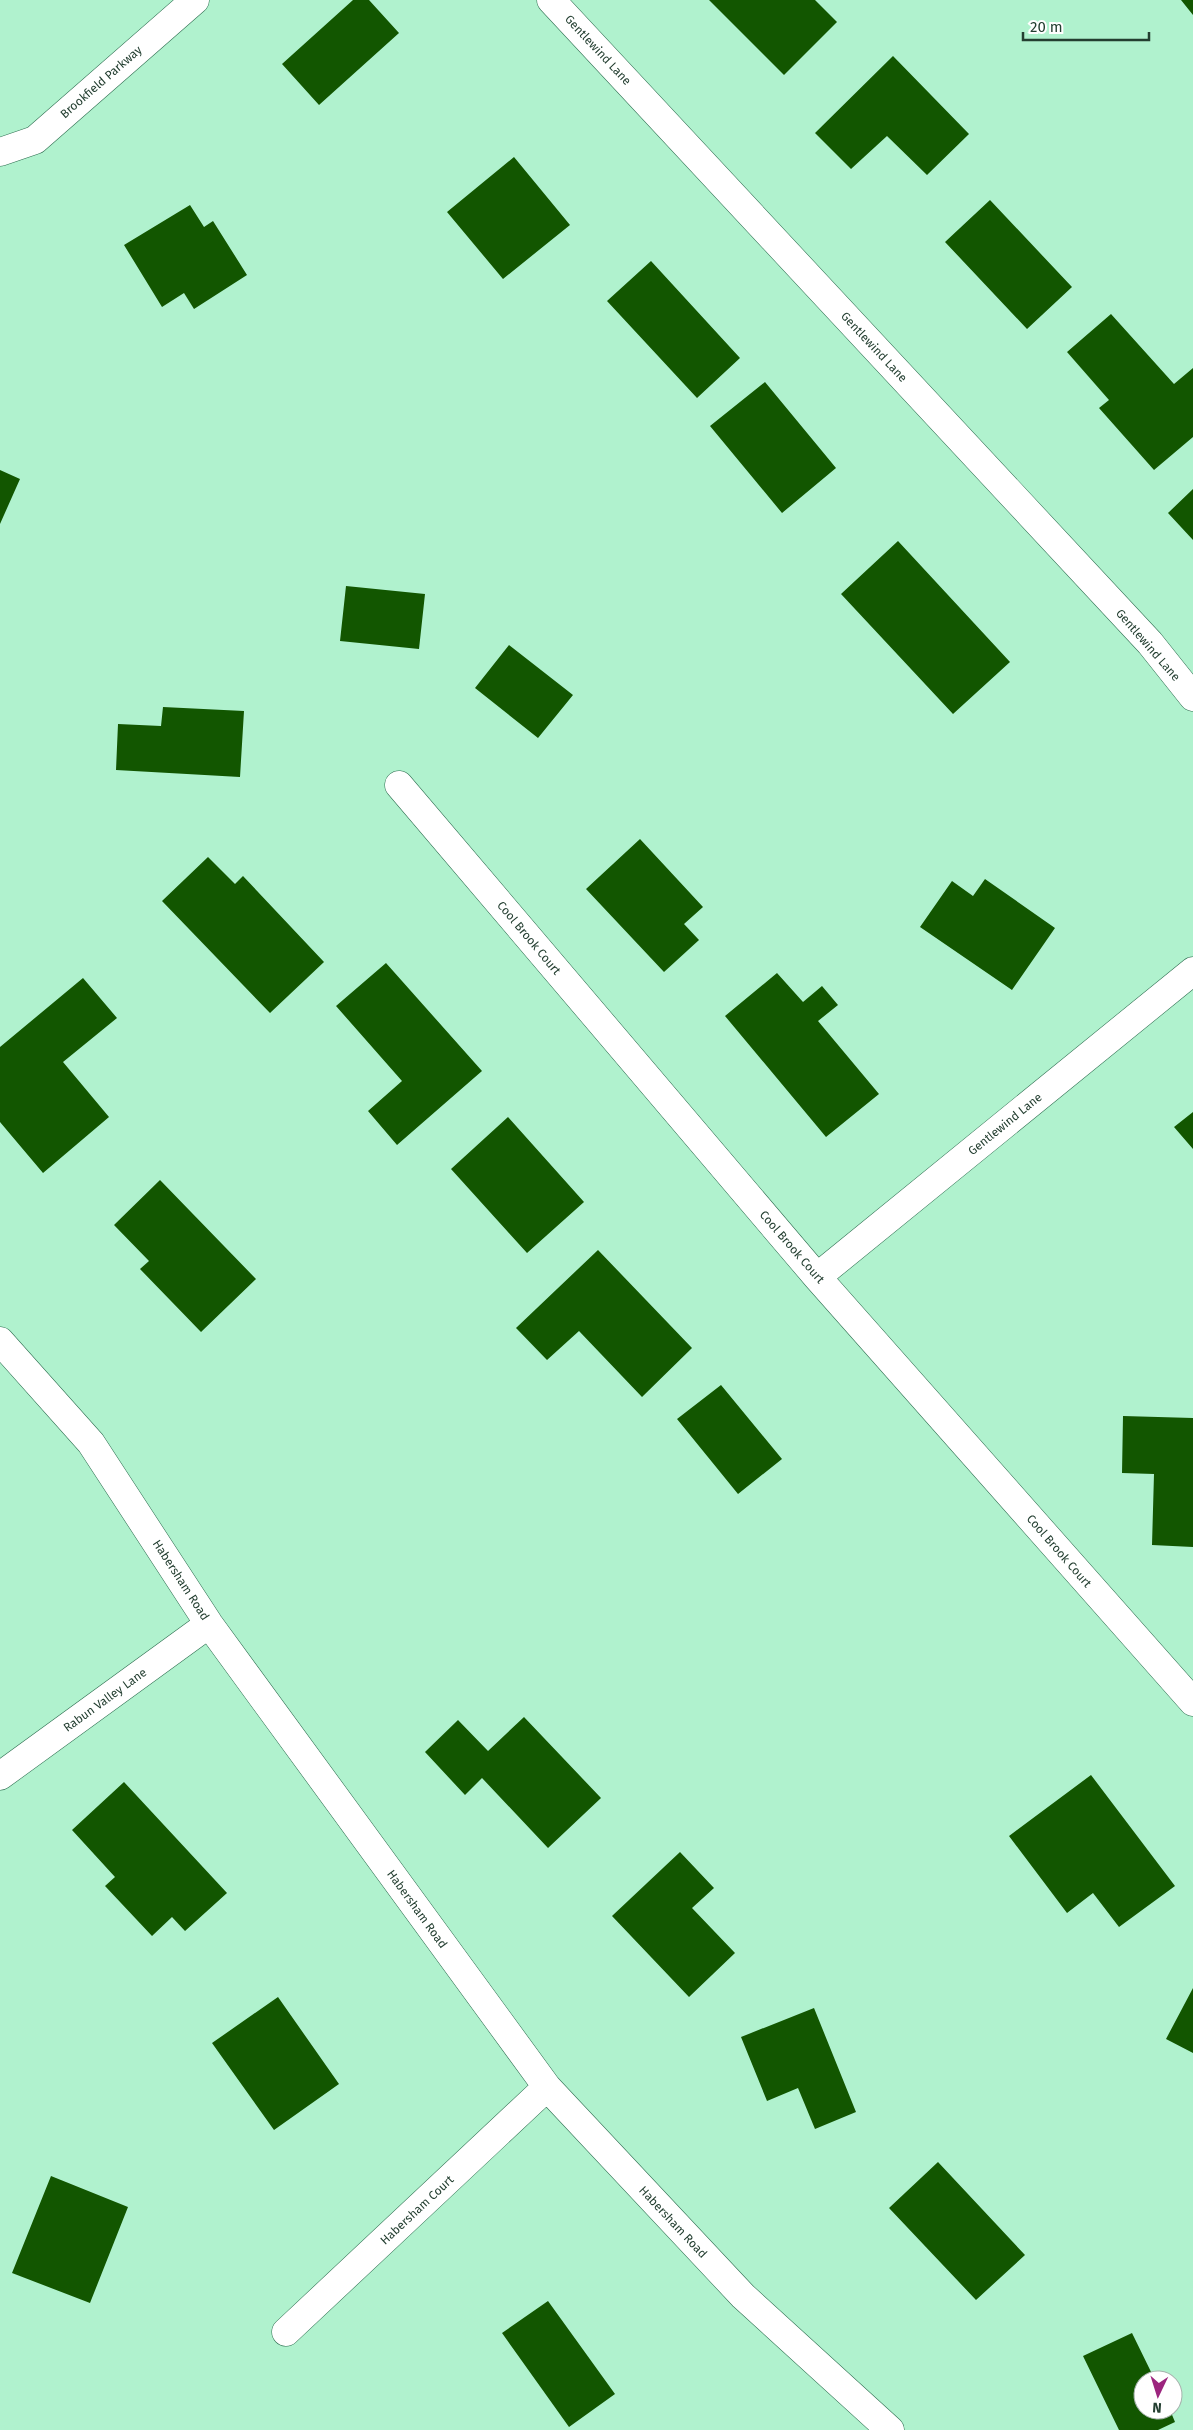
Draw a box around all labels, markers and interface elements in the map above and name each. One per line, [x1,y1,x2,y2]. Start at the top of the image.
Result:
scale bar [1023,10,1149,42]
street label: Gentlewind Lane [562,12,634,88]
text: 20 m [1030,18,1063,36]
street label: Brookfield Parkway [57,43,145,121]
street label: Gentlewind Lane [838,309,910,385]
street label: Gentlewind Lane [1113,606,1183,684]
street label: Cool Brook Court [494,898,564,978]
street label: Gentlewind Lane [965,1090,1045,1158]
street label: Cool Brook Court [757,1208,828,1287]
street label: Cool Brook Court [1024,1512,1095,1591]
street label: Habersham Road [150,1537,212,1623]
street label: Rabun Valley Lane [61,1665,149,1735]
street label: Habersham Road [384,1867,450,1951]
street label: Habersham Court [378,2172,457,2247]
street label: Habersham Road [636,2183,710,2261]
north arrow [1133,2370,1183,2420]
text: N [1152,2399,1162,2416]

